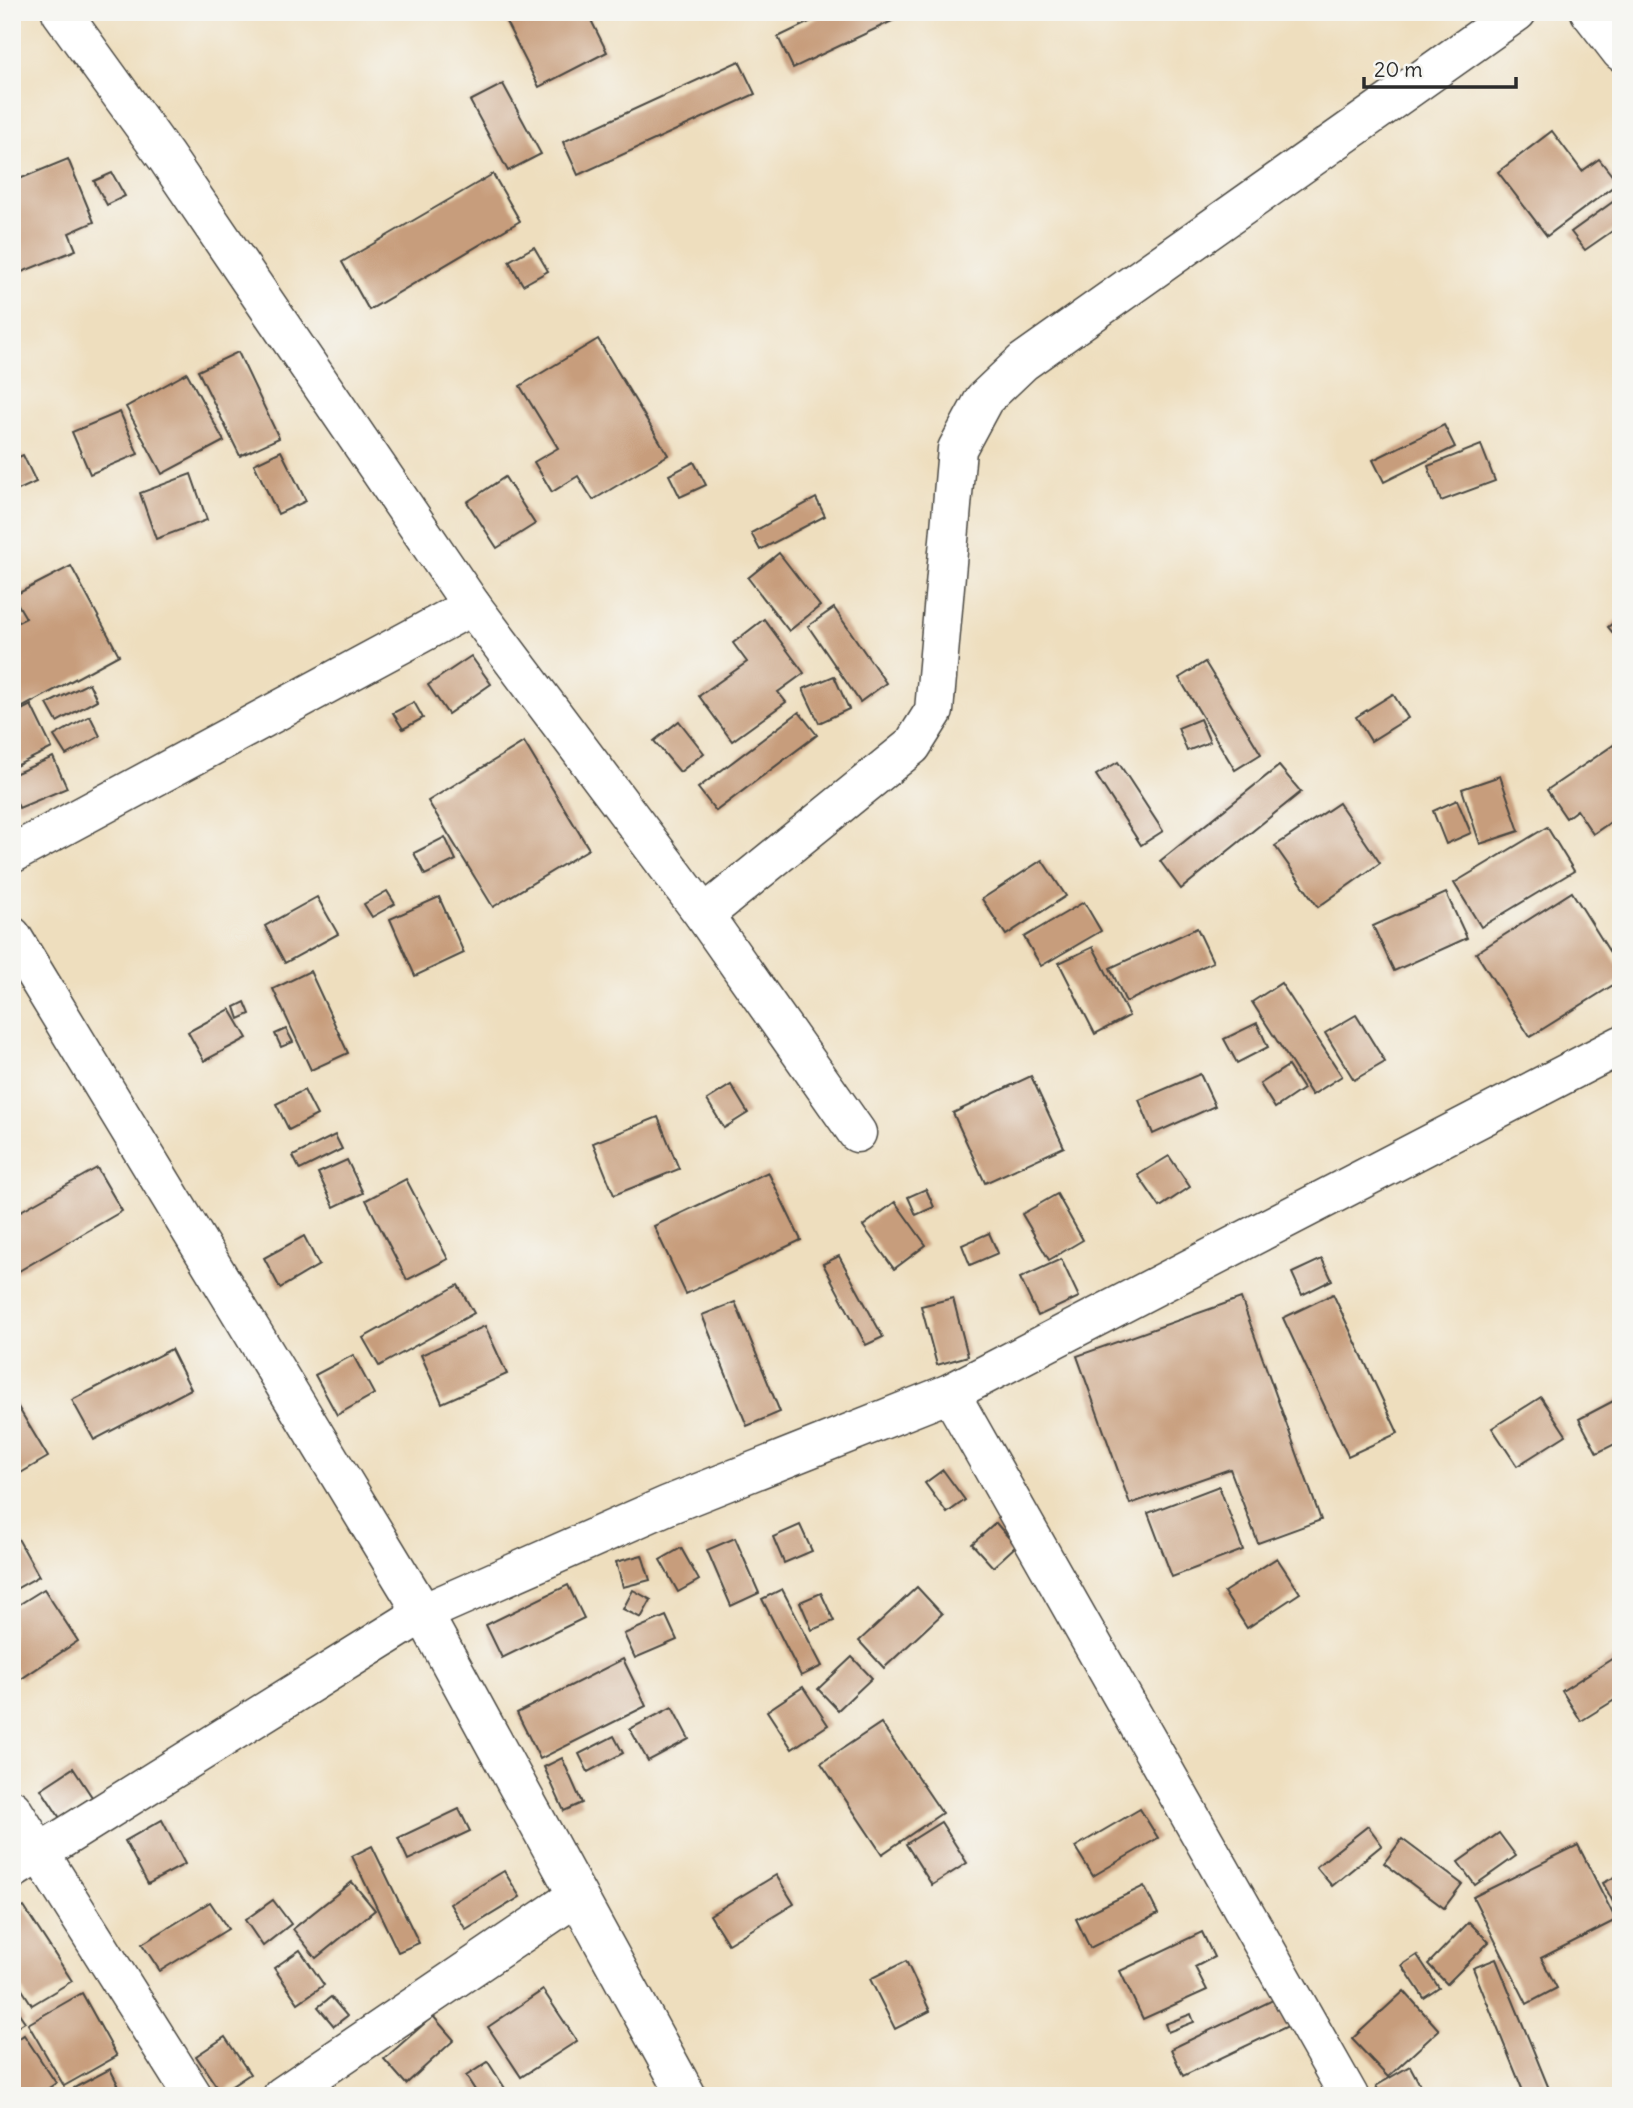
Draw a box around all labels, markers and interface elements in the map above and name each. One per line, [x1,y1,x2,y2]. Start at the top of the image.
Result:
scale bar [1364,46,1516,90]
text: 20 m [1374,56,1423,83]

